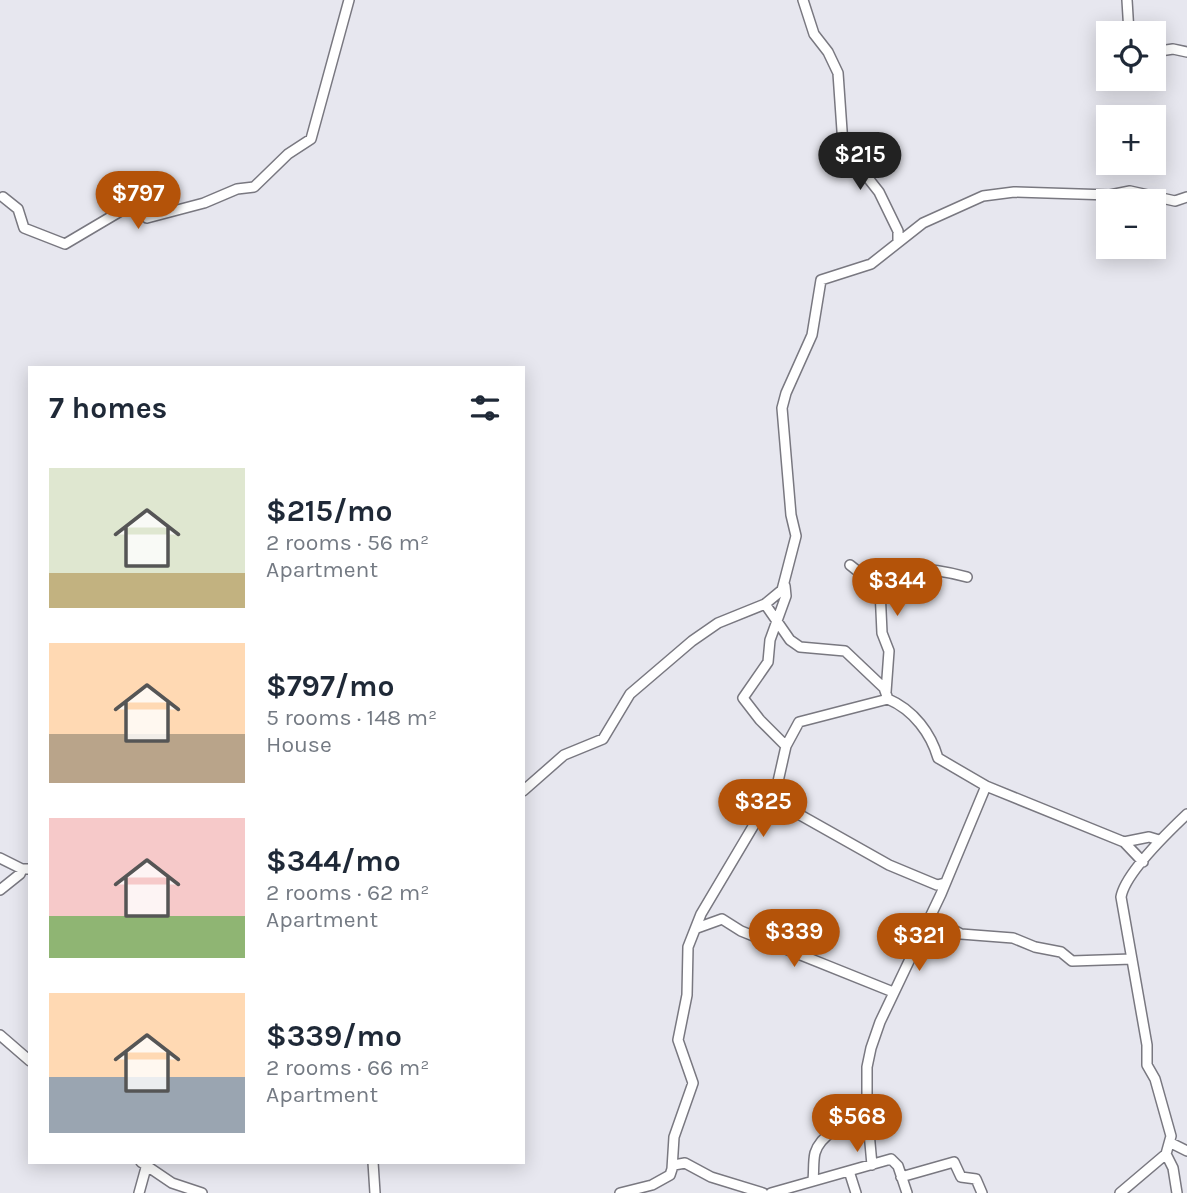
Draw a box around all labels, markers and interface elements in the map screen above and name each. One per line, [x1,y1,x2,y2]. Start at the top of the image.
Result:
map controls [1096,21,1166,259]
button: locate [1096,21,1166,91]
button: + [1096,105,1166,175]
pin: $215 [819,132,901,192]
text: $215 [834,141,886,168]
pin: $797 [97,172,179,231]
text: $797 [112,180,164,207]
button: − [1096,189,1166,259]
icon: filters [466,389,504,427]
text: 7 homes [49,390,167,426]
text: $215/mo [266,493,393,529]
icon: home [105,496,189,580]
text: 2 rooms · 56 m² [266,529,429,556]
text: Apartment [266,556,378,583]
pin: $344 [856,558,938,618]
text: $344 [868,567,926,594]
text: $797/mo [266,668,394,704]
icon: home [105,671,189,755]
text: 5 rooms · 148 m² [266,704,437,731]
text: House [266,731,332,758]
pin: $325 [722,780,804,839]
text: $325 [734,788,792,815]
text: $344/mo [266,843,401,879]
icon: home [105,846,189,930]
text: 2 rooms · 62 m² [266,879,430,906]
text: Apartment [266,906,378,933]
pin: $339 [753,909,835,969]
pin: $321 [878,914,960,973]
text: $339 [765,918,823,945]
text: $321 [893,922,945,949]
text: $339/mo [266,1018,402,1054]
icon: home [105,1021,189,1105]
text: 2 rooms · 66 m² [266,1054,429,1081]
text: Apartment [266,1081,378,1108]
pin: $568 [816,1094,898,1154]
text: $568 [828,1103,886,1130]

